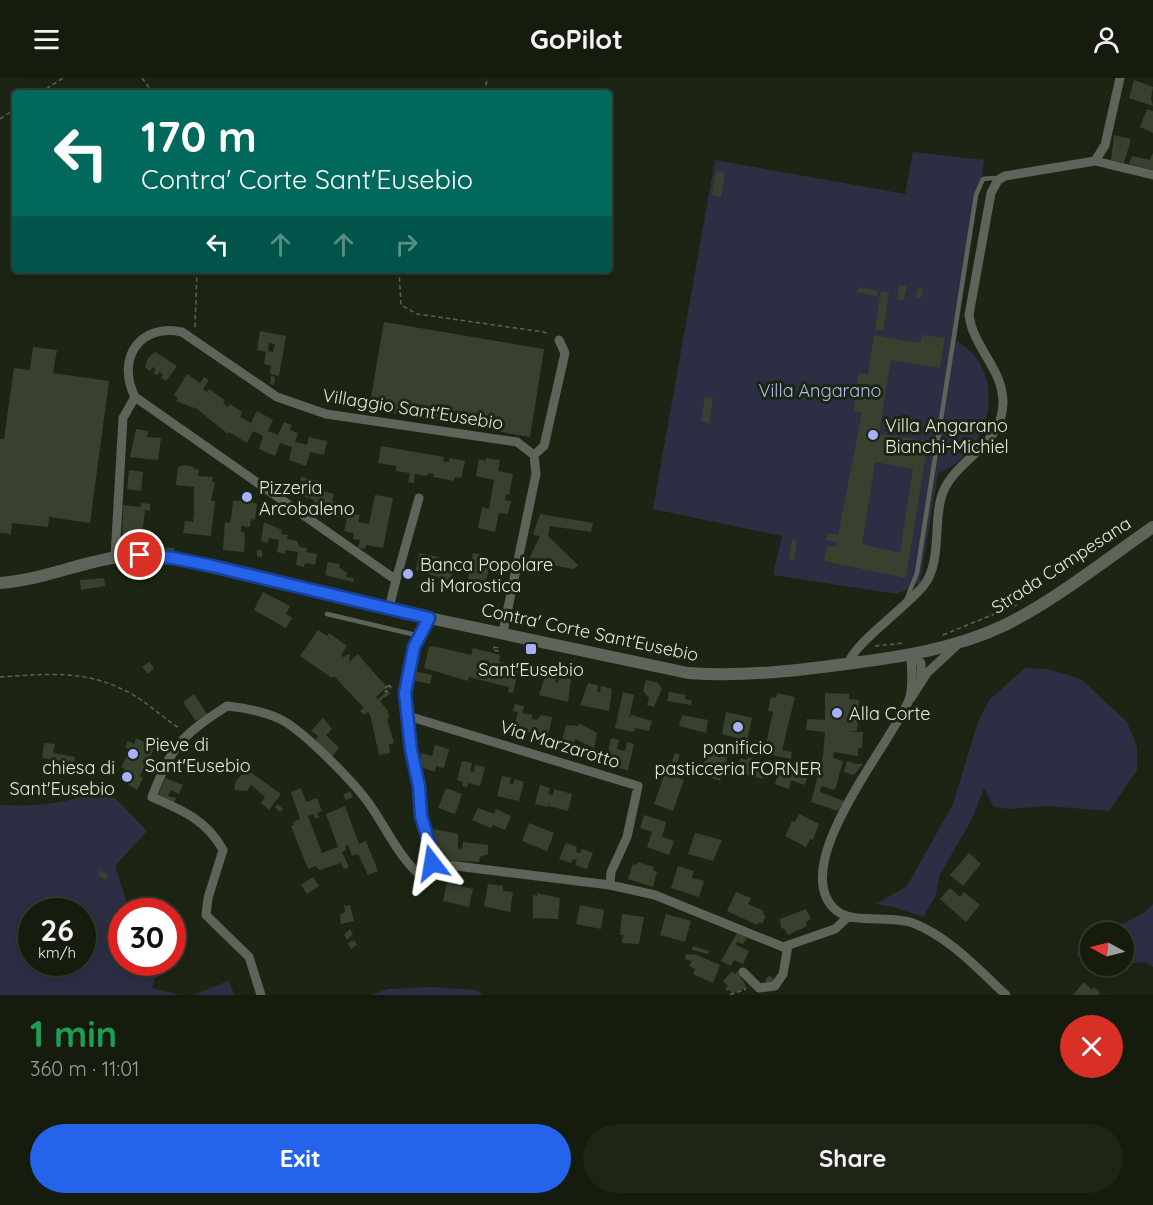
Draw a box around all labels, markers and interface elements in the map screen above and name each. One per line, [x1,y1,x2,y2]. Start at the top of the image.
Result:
text: GoPilot [530,22,623,56]
icon: menu [30,23,63,56]
icon: person [1090,23,1123,56]
text: 170 m [141,110,257,163]
icon: left [42,114,120,192]
text: Contra' Corte Sant'Eusebio [141,162,473,196]
icon: left [201,228,234,261]
icon: ahead [264,228,297,261]
icon: ahead [327,228,360,261]
icon: right [390,228,423,261]
park label: Villa Angarano [759,379,881,402]
street label: Villaggio Sant'Eusebio [321,383,505,435]
place label: Villa Angarano Bianchi-Michiel [885,414,1009,458]
marker: Villa Angarano Bianchi-Michiel [866,428,880,442]
place label: Pizzeria Arcobaleno [259,476,355,520]
marker: Pizzeria Arcobaleno [240,490,254,504]
street label: Strada Campesana [987,511,1135,619]
pin [114,529,165,580]
icon: arrive [123,538,156,571]
place label: Banca Popolare di Marostica [420,553,553,597]
marker: Banca Popolare di Marostica [401,567,415,581]
street label: Contra' Corte Sant'Eusebio [479,598,701,666]
marker: Sant'Eusebio [524,642,538,656]
place label: Sant'Eusebio [478,658,584,681]
place label: Alla Corte [849,702,931,725]
marker: Alla Corte [830,706,844,720]
street label: Via Marzarotto [497,715,623,773]
marker: panificio pasticceria FORNER [731,720,745,734]
place label: Pieve di Sant'Eusebio [145,733,251,777]
place label: panificio pasticceria FORNER [655,736,821,780]
marker: Pieve di Sant'Eusebio [126,747,140,761]
place label: chiesa di Sant'Eusebio [9,756,115,800]
marker: chiesa di Sant'Eusebio [120,770,134,784]
position arrow [400,831,464,895]
speed limit sign: 30 [108,898,186,976]
text: 26 [40,911,74,949]
north arrow [1080,922,1134,976]
map controls [1080,922,1134,976]
text: km/h [38,943,76,962]
text: 1 min [30,1011,117,1056]
button: close [1060,1015,1123,1078]
text: 360 m · 11:01 [30,1056,140,1081]
button: Exit [30,1124,571,1193]
button: Share [583,1124,1123,1193]

